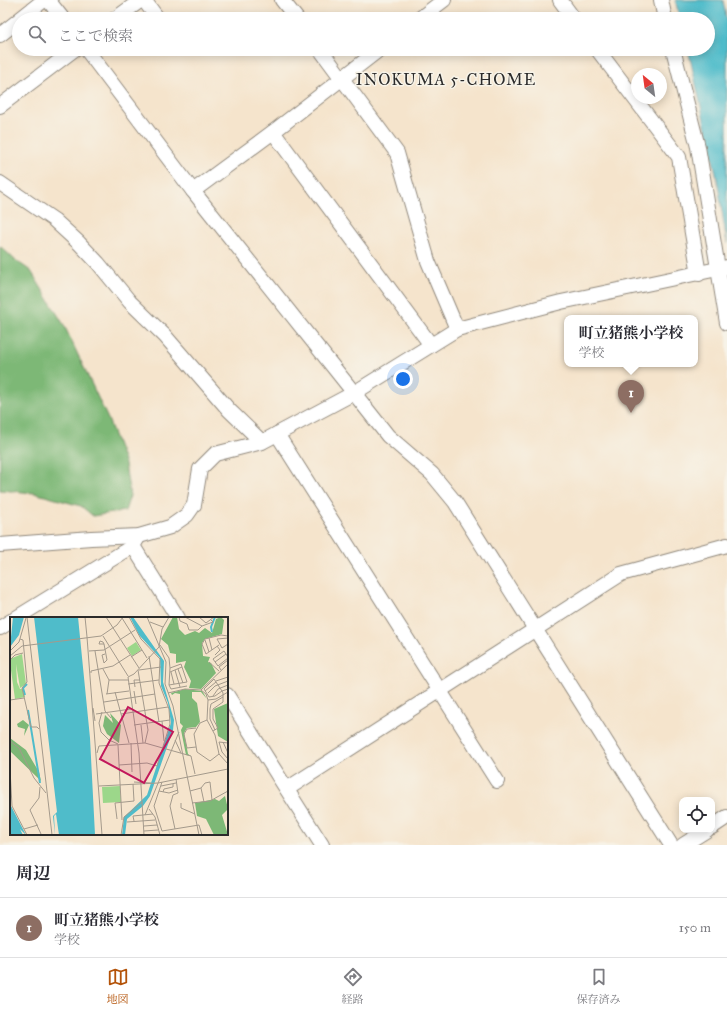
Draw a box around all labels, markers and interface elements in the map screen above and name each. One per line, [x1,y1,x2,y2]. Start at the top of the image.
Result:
search box [12,12,715,56]
icon: search [26,23,48,45]
text: ここで検索 [58,27,133,45]
north arrow [631,68,667,104]
district label: INOKUMA 5-CHOME [356,70,536,89]
popup [564,315,698,367]
text: 町立猪熊小学校 [578,324,684,342]
text: 学校 [578,345,605,361]
your location [393,369,413,389]
pin: 1 [618,380,644,413]
inset map [10,617,228,835]
map controls [679,797,715,833]
button: locate [679,797,715,833]
text: 周辺 [16,863,50,884]
text: 町立猪熊小学校 [54,911,159,929]
text: 1 [26,920,32,936]
text: 150 m [679,920,711,936]
text: 学校 [54,932,80,948]
tab: 地図 [107,966,129,1006]
tab: 経路 [342,966,364,1006]
tab: 保存済み [577,966,621,1006]

